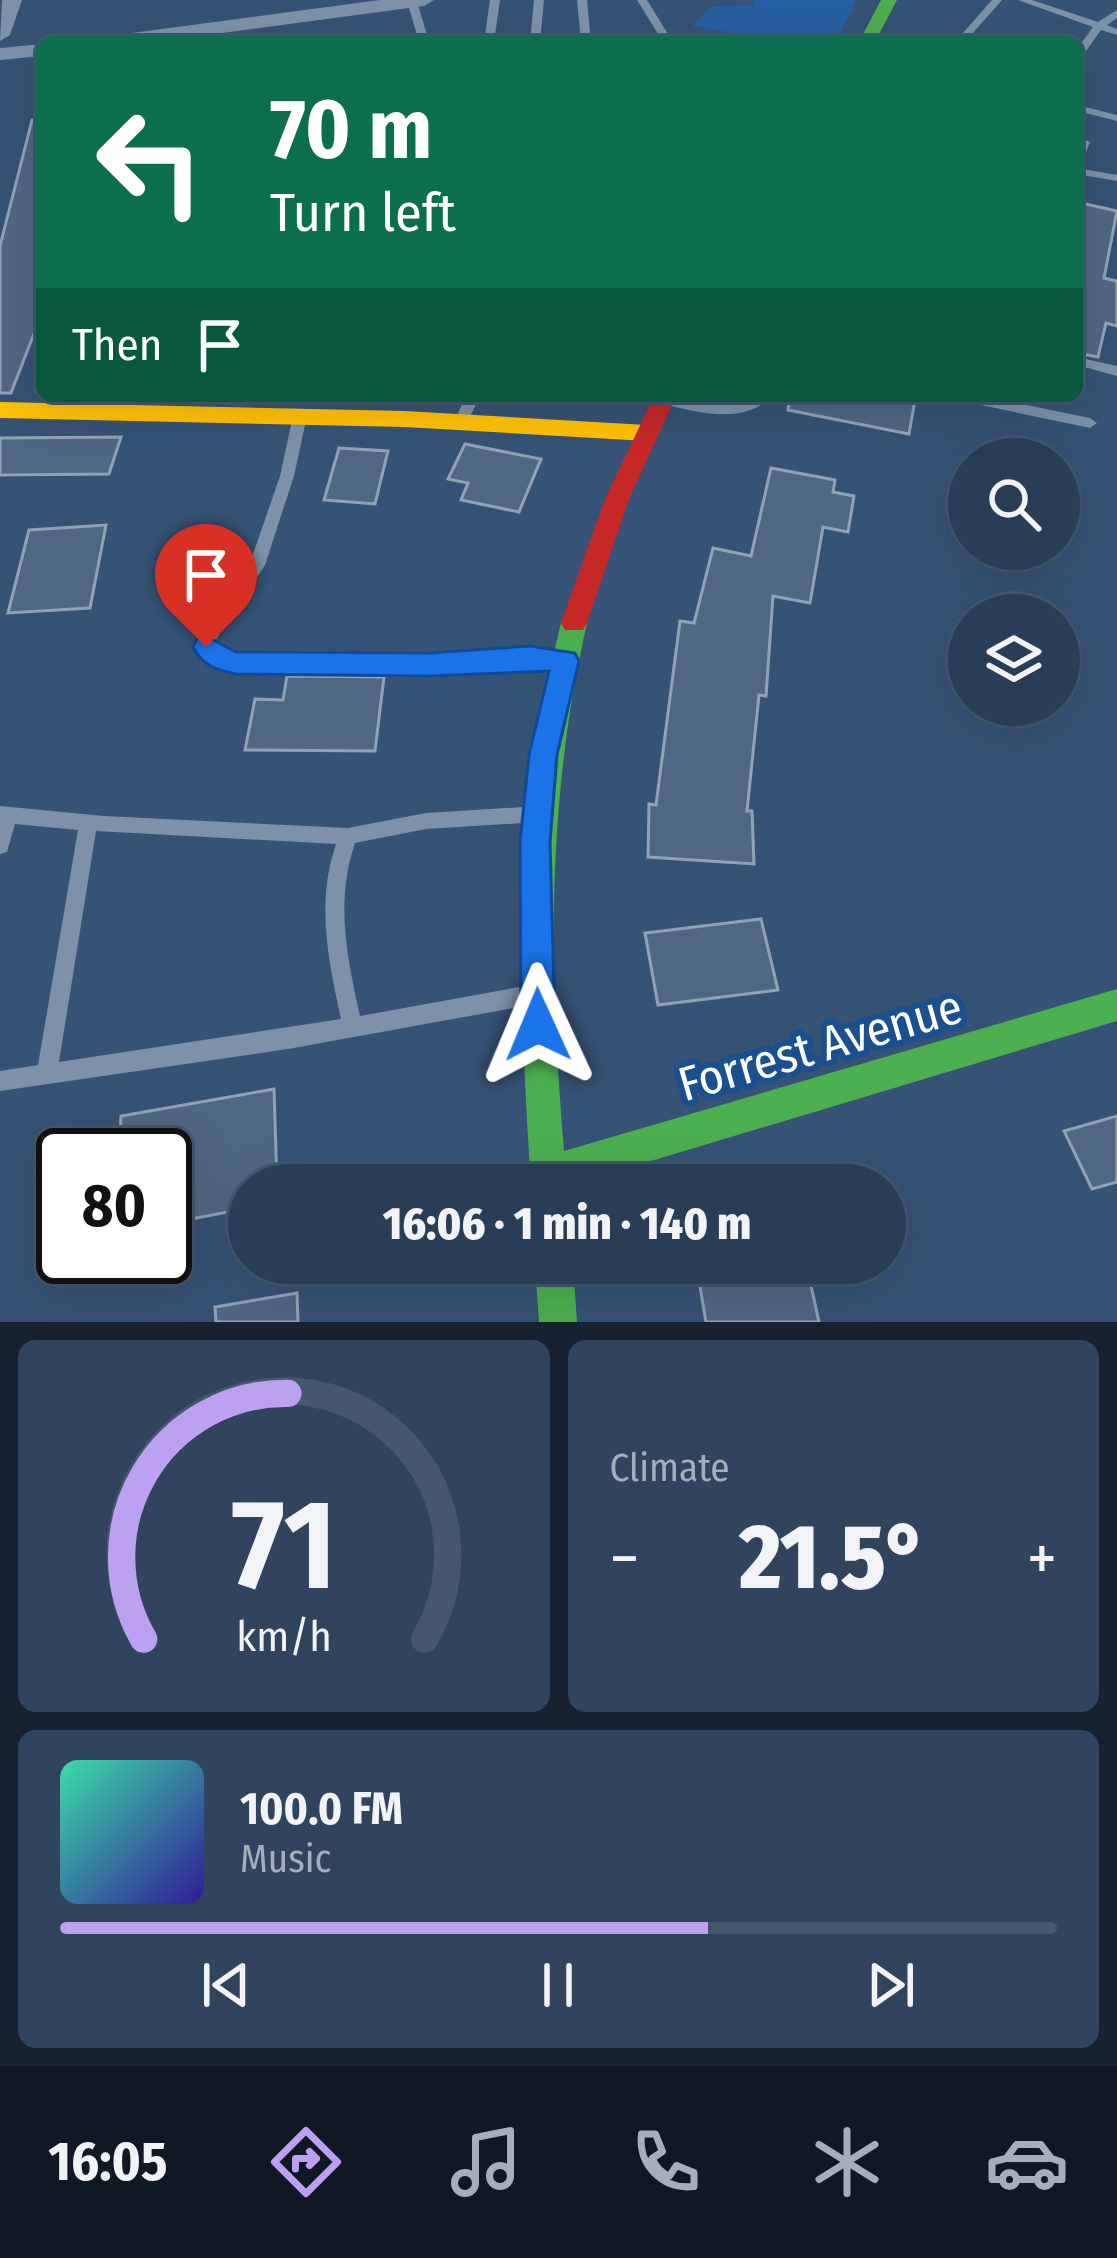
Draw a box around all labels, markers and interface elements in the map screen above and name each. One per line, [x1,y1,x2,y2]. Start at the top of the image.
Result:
text: 70 m [270,79,432,180]
icon: left [72,84,228,240]
text: Turn left [270,181,456,245]
icon: arrive [187,312,253,378]
text: Then [72,318,163,372]
map controls [948,438,1080,726]
button: search [948,438,1080,570]
pin [155,524,257,647]
icon: arrive [173,542,239,608]
button: layers [948,594,1080,726]
position arrow [475,962,601,1088]
street label: Forrest Avenue [672,978,969,1114]
speed limit sign: 80 [36,1128,192,1284]
text: 16:06 · 1 min · 140 m [383,1197,751,1251]
text: Climate [610,1445,730,1491]
text: 71 [231,1471,336,1621]
text: 21.5° [739,1504,927,1612]
text: − [610,1519,639,1598]
text: + [1027,1519,1057,1598]
text: km/h [236,1611,332,1662]
text: 100.0 FM [240,1782,403,1836]
text: Music [240,1836,331,1882]
icon: previous [193,1952,259,2018]
icon: pause [525,1952,591,2018]
icon: next [858,1952,924,2018]
icon: directions [264,2120,348,2204]
icon: music [444,2120,528,2204]
icon: phone [624,2120,708,2204]
icon: climate [805,2120,889,2204]
icon: car [985,2120,1069,2204]
text: 16:05 [48,2130,168,2194]

